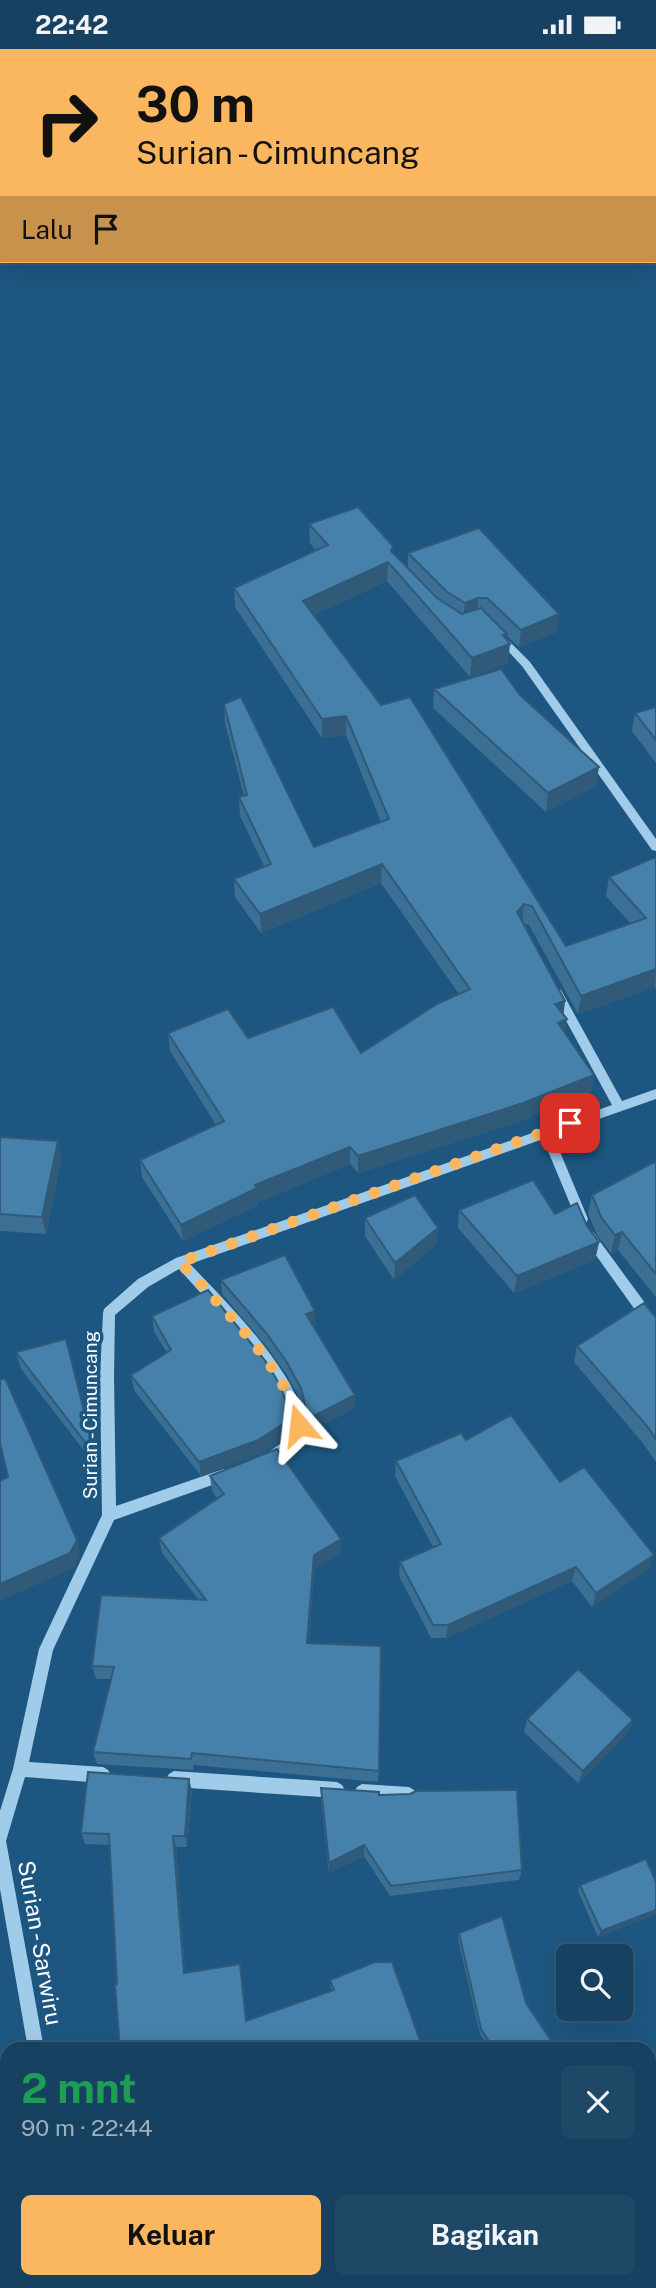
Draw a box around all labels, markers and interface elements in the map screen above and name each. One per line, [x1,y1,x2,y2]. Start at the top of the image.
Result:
text: 22:42 [35,9,109,40]
text: 30 m [136,75,255,133]
icon: right [21,77,112,168]
text: Surian - Cimuncang [136,134,420,171]
icon: arrive [87,210,125,248]
text: Lalu [21,214,73,245]
pin [540,1093,600,1153]
icon: arrive [551,1104,589,1142]
street label: Surian - Cimuncang [79,1331,101,1499]
position arrow [262,1388,336,1462]
street label: Surian - Sarwiru [13,1859,68,2027]
map controls [556,1944,633,2021]
button: search [556,1944,633,2021]
text: 2 mnt [21,2063,136,2112]
button: close [561,2065,635,2139]
text: 90 m · 22:44 [21,2114,152,2141]
button: Keluar [21,2195,321,2275]
button: Bagikan [335,2195,635,2275]

